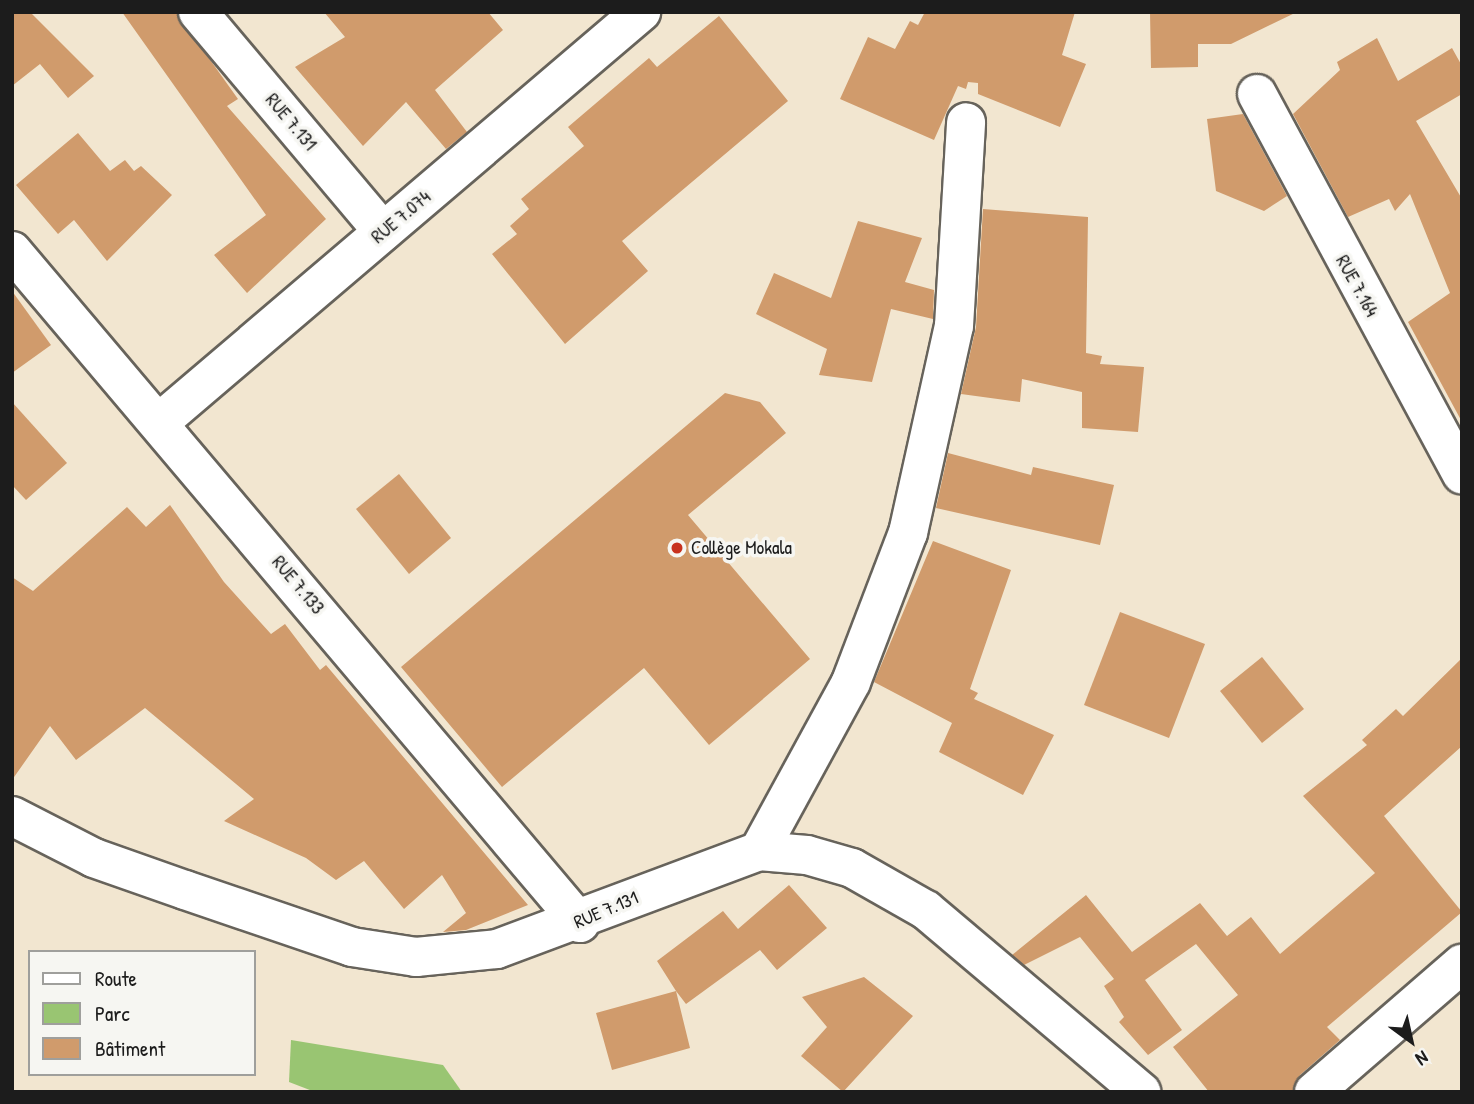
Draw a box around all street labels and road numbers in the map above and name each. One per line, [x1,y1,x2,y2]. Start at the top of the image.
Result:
street label: RUE 7.131 [261,89,321,155]
street label: RUE 7.074 [367,186,435,248]
street label: RUE 7.164 [1331,251,1383,321]
street label: RUE 7.133 [267,551,329,619]
street label: RUE 7.131 [570,886,642,934]

